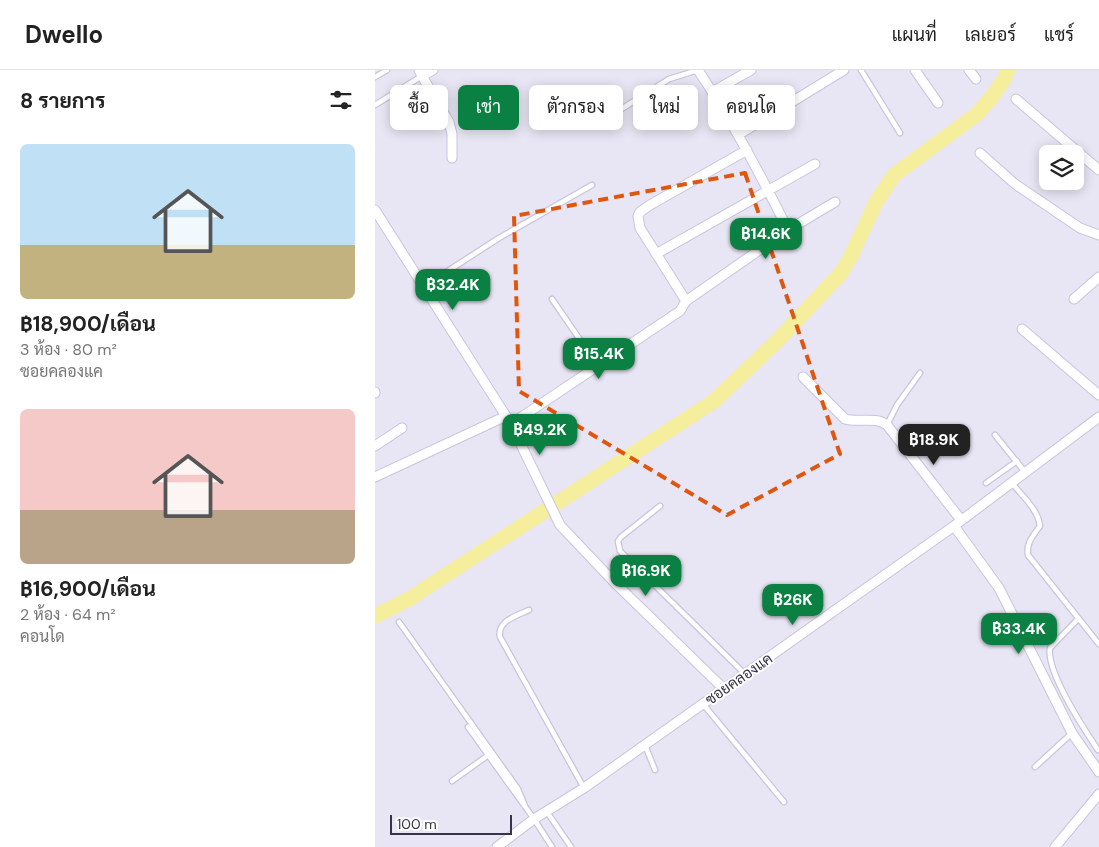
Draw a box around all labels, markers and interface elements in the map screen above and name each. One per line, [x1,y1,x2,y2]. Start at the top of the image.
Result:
text: Dwello [25,19,103,50]
text: แผนที่ [892,23,937,47]
text: เลเยอร์ [965,23,1016,47]
text: แชร์ [1044,23,1074,47]
chip: ซื้อ [390,85,448,130]
chip: เช่า [458,85,519,130]
chip: ตัวกรอง [529,85,623,130]
chip: ใหม่ [633,85,698,130]
chip: คอนโด [708,85,795,130]
icon: filters [327,86,355,114]
text: 8 รายการ [20,87,105,115]
map controls [1039,145,1084,190]
button: layers [1039,145,1084,190]
icon: home [143,176,233,266]
pin: ฿14.6K [725,218,807,260]
text: ฿14.6K [741,223,791,244]
pin: ฿32.4K [412,268,494,311]
text: ฿32.4K [426,274,480,295]
text: ฿18,900/เดือน [20,310,156,338]
pin: ฿15.4K [558,338,640,380]
text: 3 ห้อง · 80 m² [20,339,117,360]
text: ฿15.4K [574,343,624,364]
text: ซอยคลองแค [20,361,103,382]
pin: ฿49.2K [499,414,581,456]
text: ฿49.2K [513,419,567,440]
pin: ฿18.9K [893,424,975,466]
text: ฿18.9K [909,429,959,450]
icon: home [143,441,233,531]
pin: ฿16.9K [605,554,687,597]
text: ฿16.9K [621,560,671,581]
text: ฿16,900/เดือน [20,575,156,603]
pin: ฿26K [763,584,823,626]
text: ฿26K [773,589,813,610]
text: 2 ห้อง · 64 m² [20,604,116,625]
pin: ฿33.4K [978,612,1060,655]
text: ฿33.4K [992,618,1046,639]
text: คอนโด [20,626,65,647]
street label: ซอยคลองแค [701,649,777,709]
scale bar [390,812,513,835]
text: 100 m [397,815,437,833]

